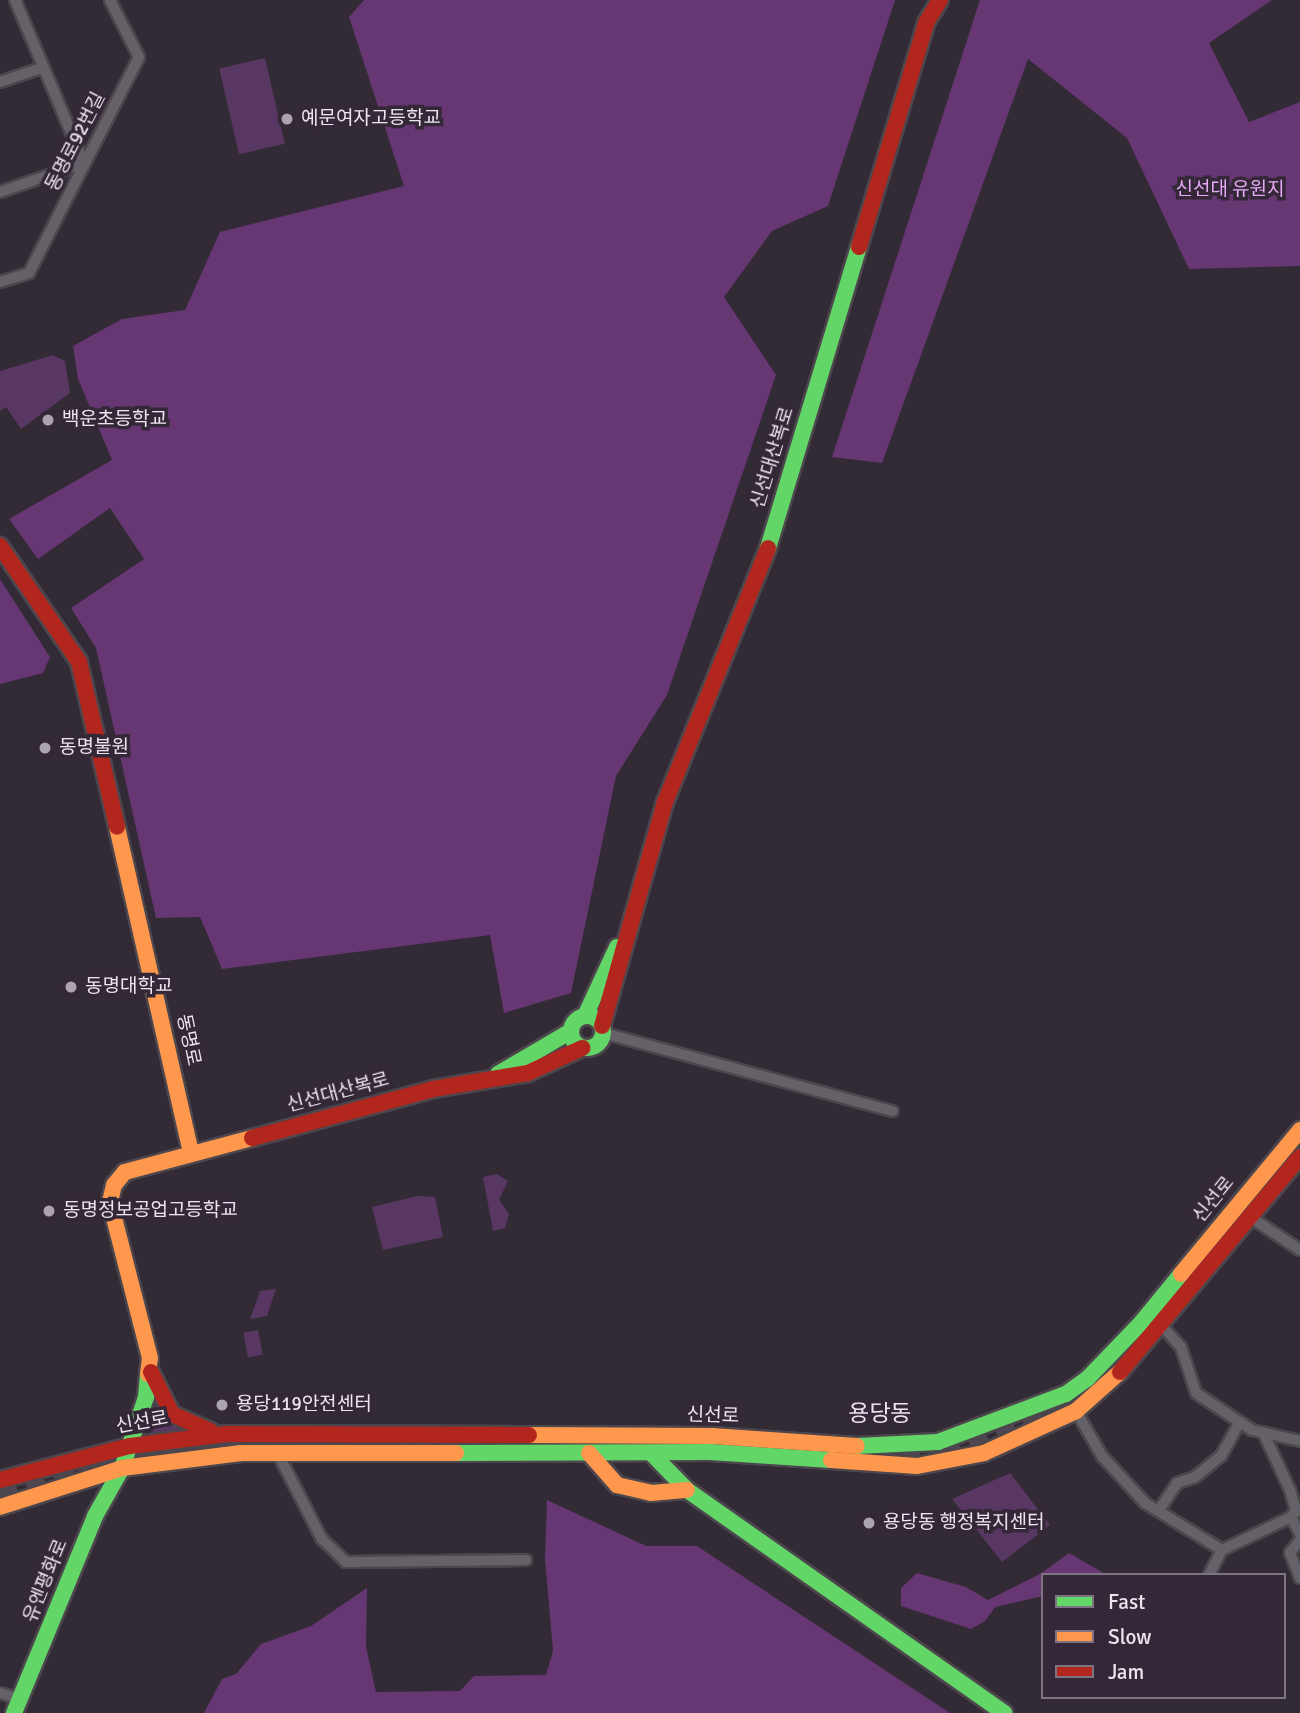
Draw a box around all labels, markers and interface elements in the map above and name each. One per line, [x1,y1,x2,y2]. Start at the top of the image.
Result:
street label: 동명로92번길 [41,89,111,195]
place label: 예문여자고등학교 [301,108,441,130]
marker: 예문여자고등학교 [279,111,295,127]
park label: 신선대 유원지 [1175,179,1285,201]
street label: 신선대산복로 [747,405,799,511]
place label: 백운초등학교 [62,409,167,431]
marker: 백운초등학교 [40,412,56,428]
place label: 동명불원 [59,737,129,759]
marker: 동명불원 [37,740,53,756]
place label: 동명대학교 [85,976,172,998]
marker: 동명대학교 [63,979,79,995]
street label: 동명로 [171,1012,205,1068]
street label: 신선대산복로 [284,1068,392,1118]
street label: 신선로 [1189,1172,1239,1228]
place label: 동명정보공업고등학교 [63,1200,238,1222]
marker: 동명정보공업고등학교 [41,1203,57,1219]
place label: 용당119안전센터 [236,1394,372,1416]
marker: 용당119안전센터 [214,1397,230,1413]
district label: 용당동 [848,1400,912,1428]
street label: 신선로 [686,1404,740,1428]
street label: 신선로 [114,1407,170,1439]
place label: 용당동 행정복지센터 [883,1512,1044,1534]
marker: 용당동 행정복지센터 [861,1515,877,1531]
street label: 유엔평화로 [19,1536,73,1626]
legend [1041,1573,1286,1699]
text: Fast [1108,1589,1145,1615]
text: Slow [1108,1624,1152,1650]
text: Jam [1108,1659,1144,1685]

